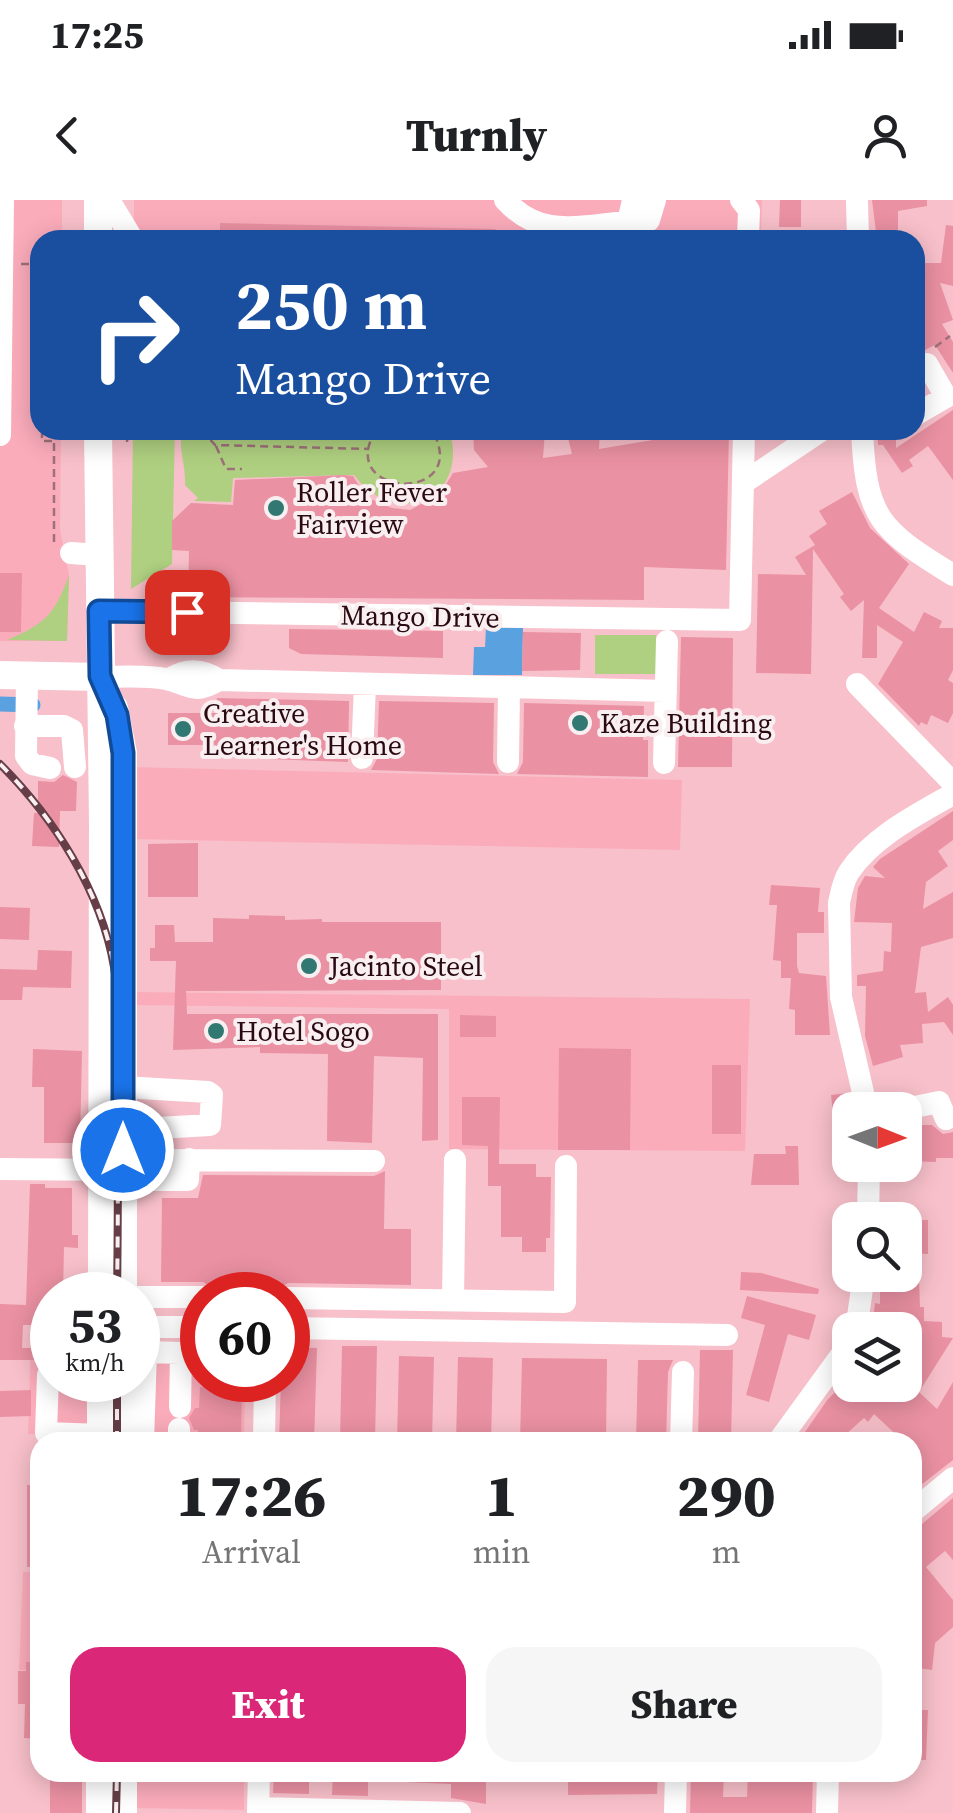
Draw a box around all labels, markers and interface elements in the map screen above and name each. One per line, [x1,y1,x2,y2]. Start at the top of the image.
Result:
text: 17:25 [50,9,144,61]
text: Turnly [406,104,547,166]
icon: back [40,108,95,163]
icon: person [858,108,913,163]
text: 250 m [235,256,427,352]
icon: right [70,270,200,400]
text: Mango Drive [235,347,491,409]
place label: Roller Fever Fairview [296,473,447,543]
marker: Roller Fever Fairview [265,497,287,519]
pin [145,570,230,655]
icon: arrive [160,585,215,640]
street label: Mango Drive [340,596,500,636]
place label: Creative Learner's Home [203,694,402,764]
place label: Kaze Building [600,704,772,742]
marker: Kaze Building [569,712,591,734]
marker: Creative Learner's Home [172,718,194,740]
place label: Jacinto Steel [328,947,483,985]
marker: Jacinto Steel [298,955,320,977]
place label: Hotel Sogo [236,1012,370,1050]
marker: Hotel Sogo [205,1020,227,1042]
north arrow [832,1092,922,1182]
map controls [832,1092,922,1402]
position arrow [71,1098,175,1202]
button: search [832,1202,922,1292]
speed limit sign: 60 [180,1272,310,1402]
text: 53 [68,1290,122,1359]
button: layers [832,1312,922,1402]
text: km/h [65,1345,125,1379]
text: 17:26 [176,1454,326,1536]
text: 1 [485,1454,518,1536]
text: 290 [677,1454,776,1536]
text: Arrival [202,1530,301,1574]
text: min [473,1530,530,1574]
text: m [712,1530,741,1574]
button: Exit [70,1647,466,1762]
button: Share [486,1647,882,1762]

